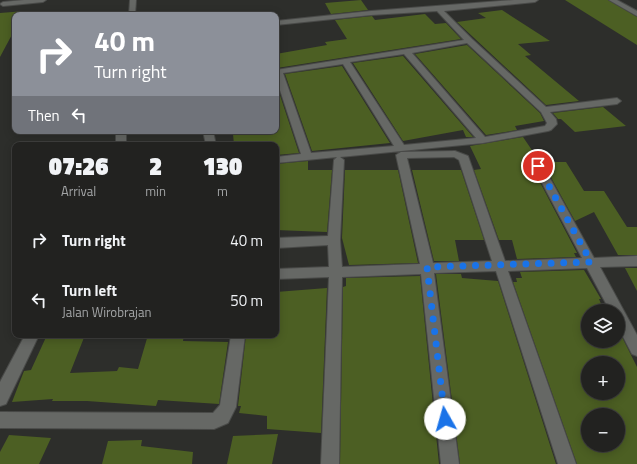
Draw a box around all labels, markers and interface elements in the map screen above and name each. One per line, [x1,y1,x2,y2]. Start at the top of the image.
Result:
text: 40 m [94,19,155,62]
icon: right [28,28,80,80]
text: Turn right [94,58,167,85]
text: Then [28,104,60,127]
icon: left [68,104,90,126]
text: 07:26 [49,148,108,184]
text: 2 [149,148,162,184]
text: 130 [203,148,242,184]
pin [521,149,555,183]
icon: arrive [527,155,549,177]
text: Arrival [61,181,96,201]
text: min [145,181,166,201]
text: m [217,181,228,201]
icon: right [28,229,50,251]
text: Turn right [62,229,126,252]
text: 40 m [230,229,263,252]
text: Turn left [62,279,117,302]
icon: left [28,289,50,311]
text: 50 m [230,289,263,312]
text: Jalan Wirobrajan [62,302,151,322]
map controls [581,304,625,452]
button: layers [581,304,625,348]
button: + [581,356,625,400]
position arrow [424,398,466,440]
button: − [581,408,625,452]

